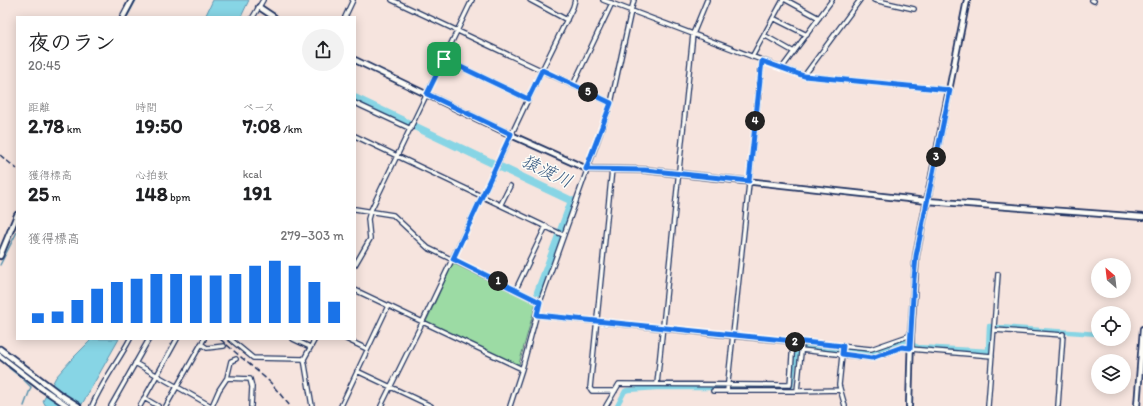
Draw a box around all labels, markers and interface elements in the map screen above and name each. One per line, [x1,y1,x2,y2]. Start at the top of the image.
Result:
text: 夜のラン [28,29,116,56]
button: share [302,29,344,71]
pin [427,42,461,76]
icon: arrive [433,48,455,70]
text: 20:45 [28,58,61,73]
pin: 5 [578,82,598,102]
text: 5 [585,85,591,98]
text: 距離 [28,101,50,114]
text: 時間 [135,101,157,114]
text: ペース [243,101,275,114]
pin: 4 [745,111,765,131]
text: 2.78 [28,114,64,138]
text: 19:50 [135,114,183,138]
text: 7:08 [243,114,281,138]
text: 4 [752,114,758,127]
text: km [64,123,81,136]
text: /km [281,123,302,136]
pin: 3 [926,147,946,167]
water label: 猿渡川 [518,149,576,193]
text: 3 [933,150,939,163]
text: kcal [243,168,262,181]
text: 獲得標高 [28,169,72,182]
text: 心拍数 [135,169,168,182]
text: 191 [243,181,272,205]
text: 25 [28,182,49,206]
text: 148 [135,182,168,206]
text: m [49,191,61,204]
text: bpm [168,191,190,204]
text: 279–303 m [281,228,344,243]
text: 獲得標高 [28,231,80,246]
north arrow [1091,258,1131,298]
map controls [1091,258,1131,394]
pin: 1 [488,271,508,291]
text: 1 [495,274,501,287]
button: locate [1091,306,1131,346]
pin: 2 [785,332,805,352]
text: 2 [792,335,798,348]
button: layers [1091,354,1131,394]

